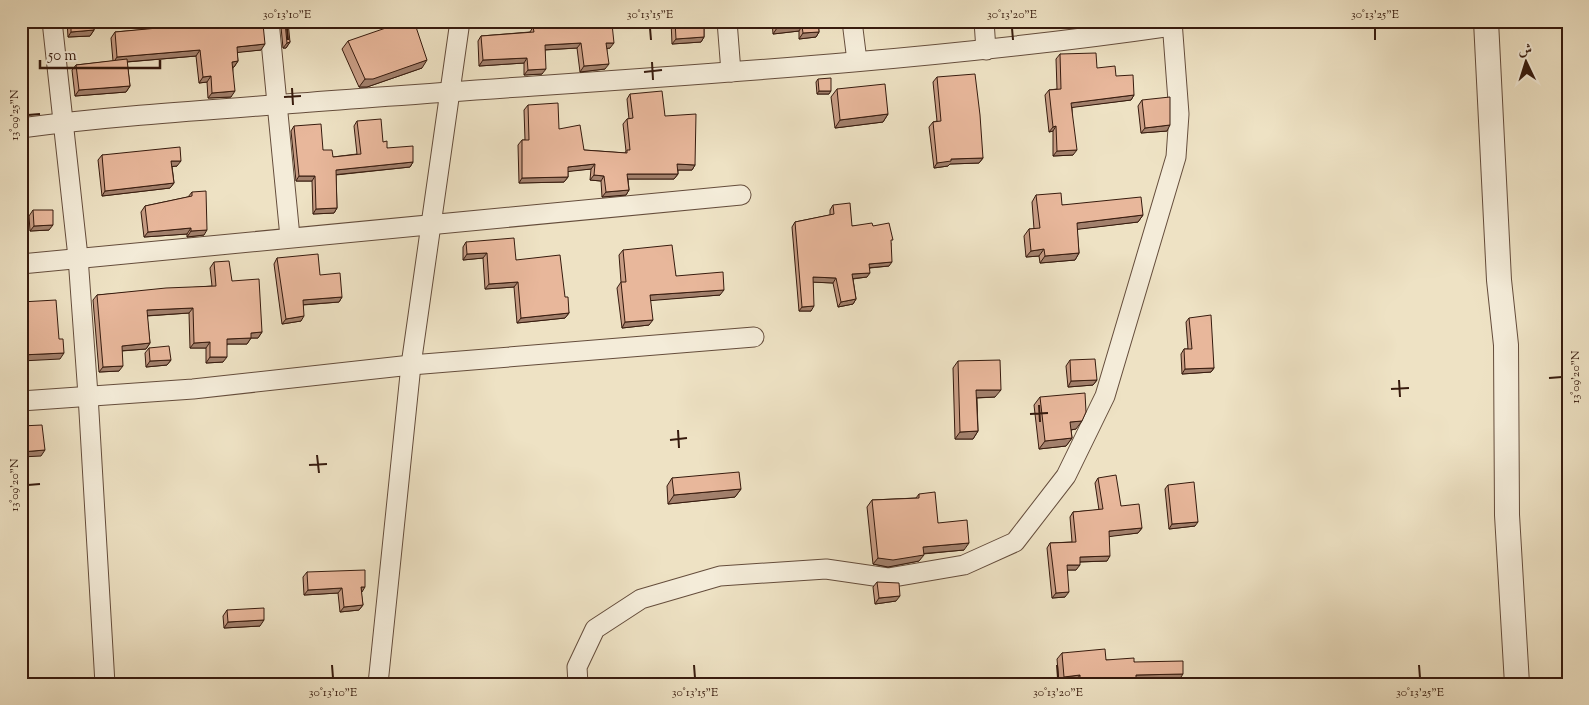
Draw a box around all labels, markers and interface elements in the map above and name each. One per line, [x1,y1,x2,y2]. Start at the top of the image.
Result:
text: 30°13'10"E [263,6,312,24]
text: 30°13'15"E [627,6,674,24]
text: 30°13'20"E [987,6,1038,24]
text: 30°13'25"E [1351,6,1400,24]
scale bar [40,38,160,70]
north arrow [1502,38,1552,88]
text: ش [1518,41,1533,61]
text: 50 m [47,46,77,67]
text: 13°09'25"N [6,89,24,141]
text: 13°09'20"N [1567,350,1585,403]
text: 13°09'20"N [6,458,24,511]
text: 30°13'10"E [309,684,358,702]
text: 30°13'15"E [672,684,719,702]
text: 30°13'20"E [1033,684,1084,702]
text: 30°13'25"E [1396,684,1445,702]

